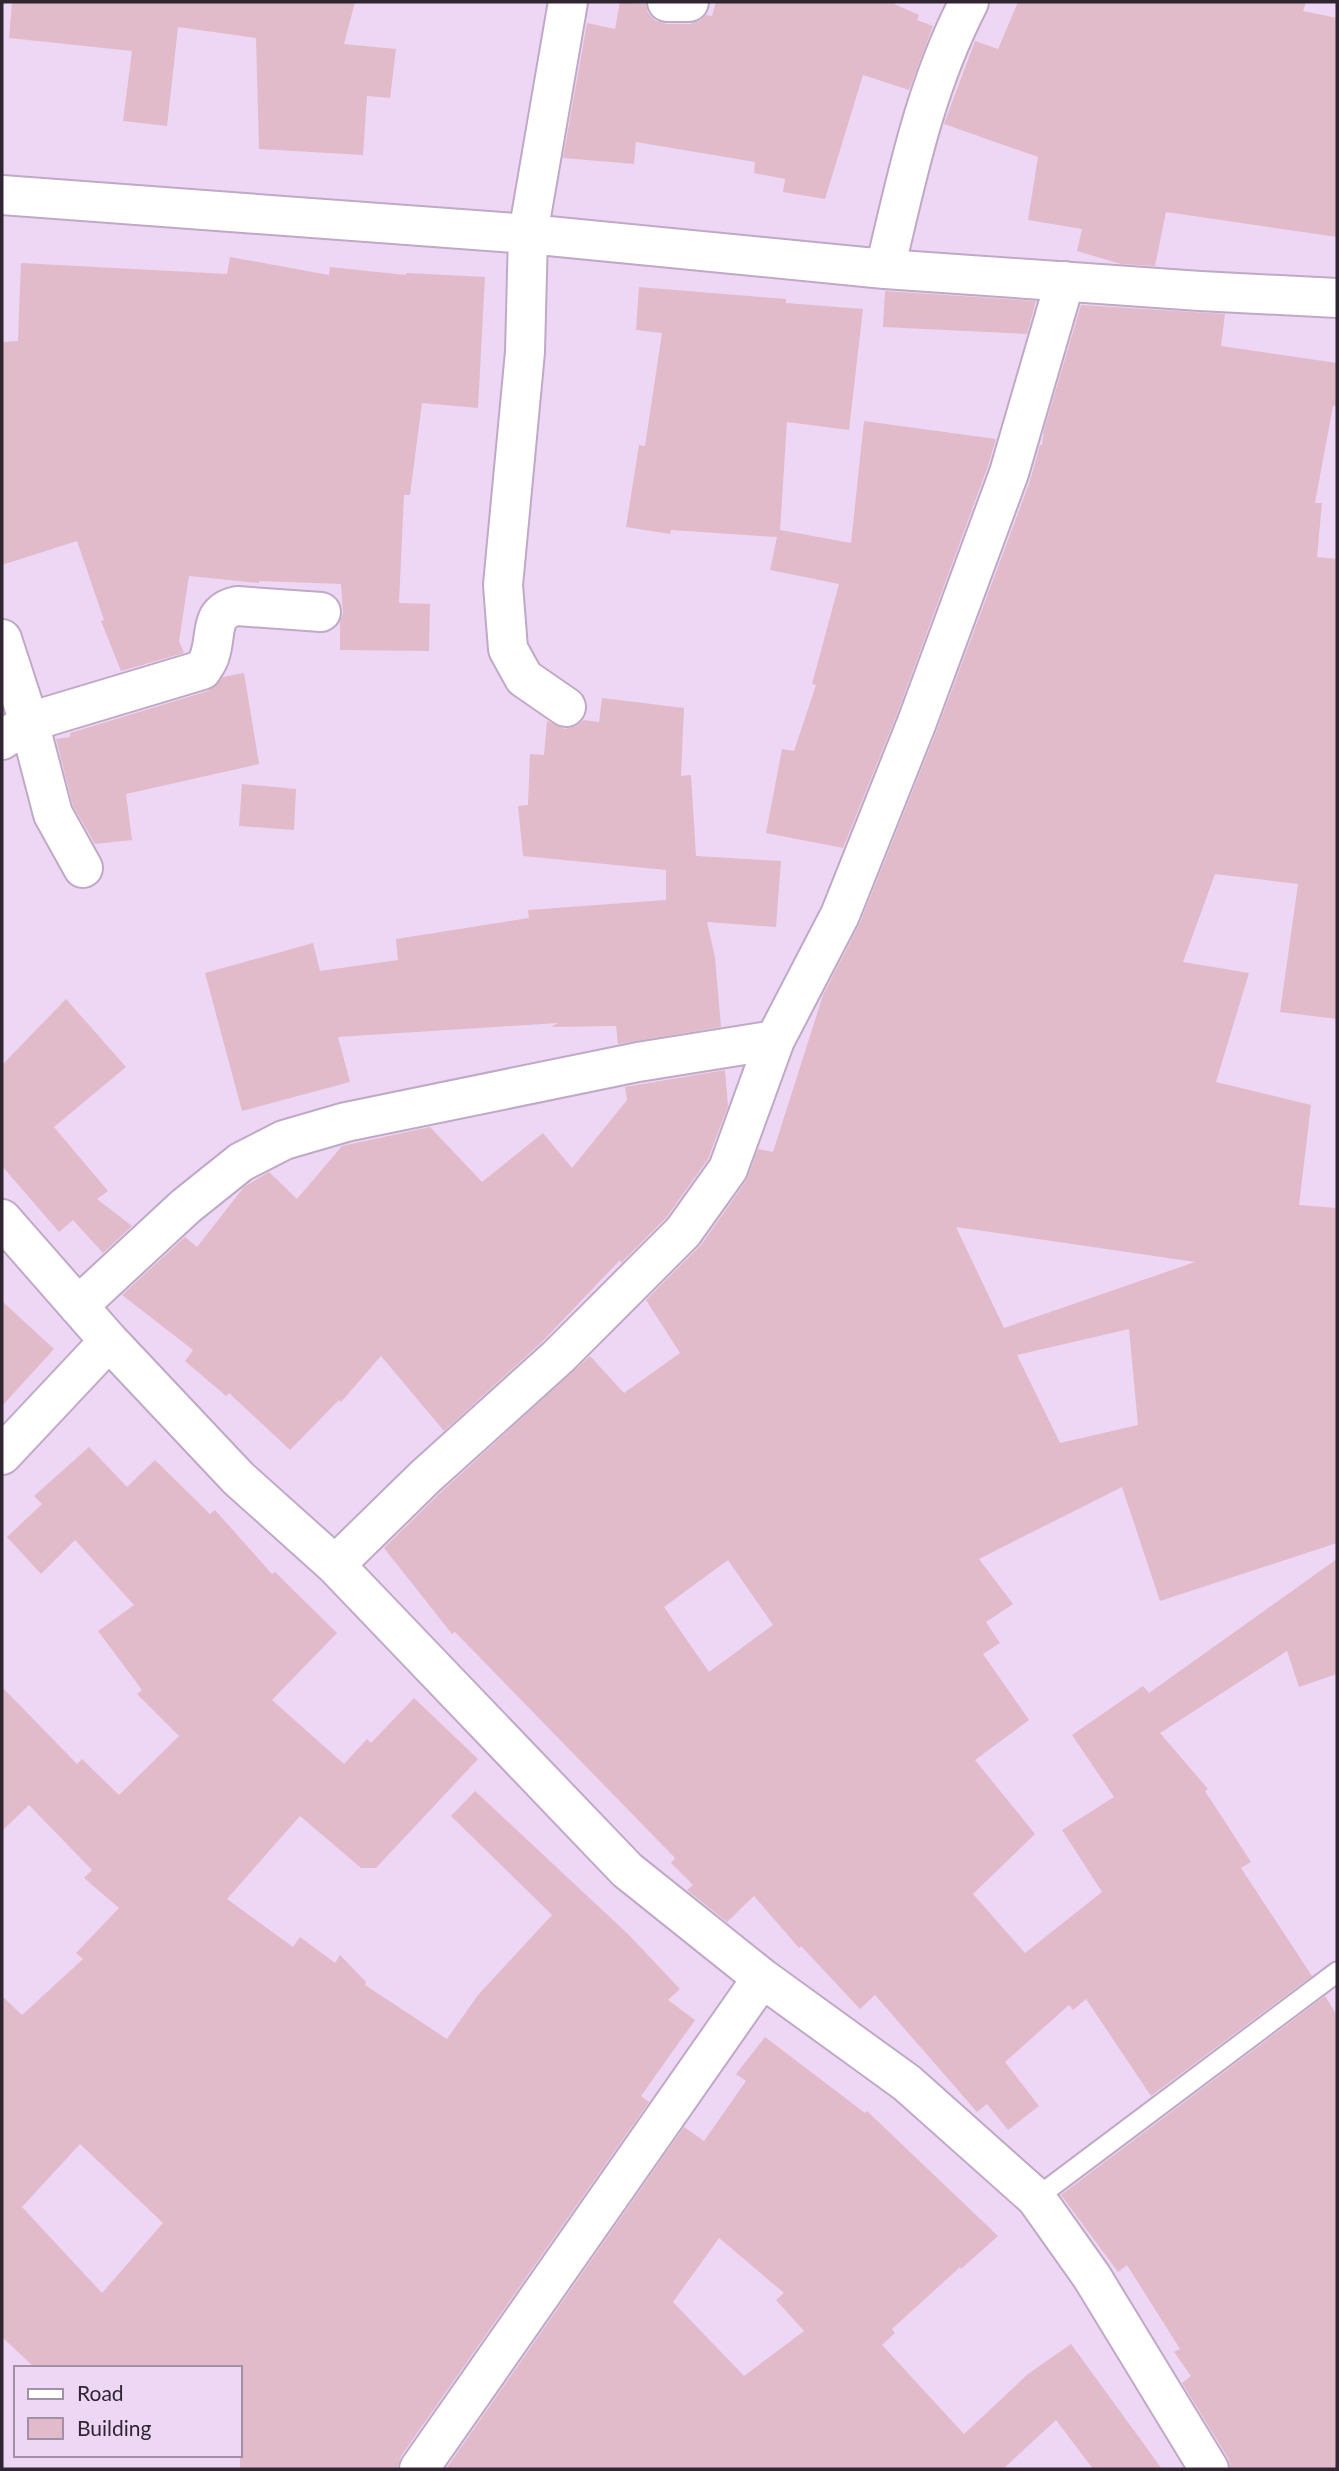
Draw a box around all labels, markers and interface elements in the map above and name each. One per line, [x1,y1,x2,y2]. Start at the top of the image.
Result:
legend [14,2366,242,2457]
text: Road [77,2380,124,2405]
text: Building [77,2415,152,2440]

